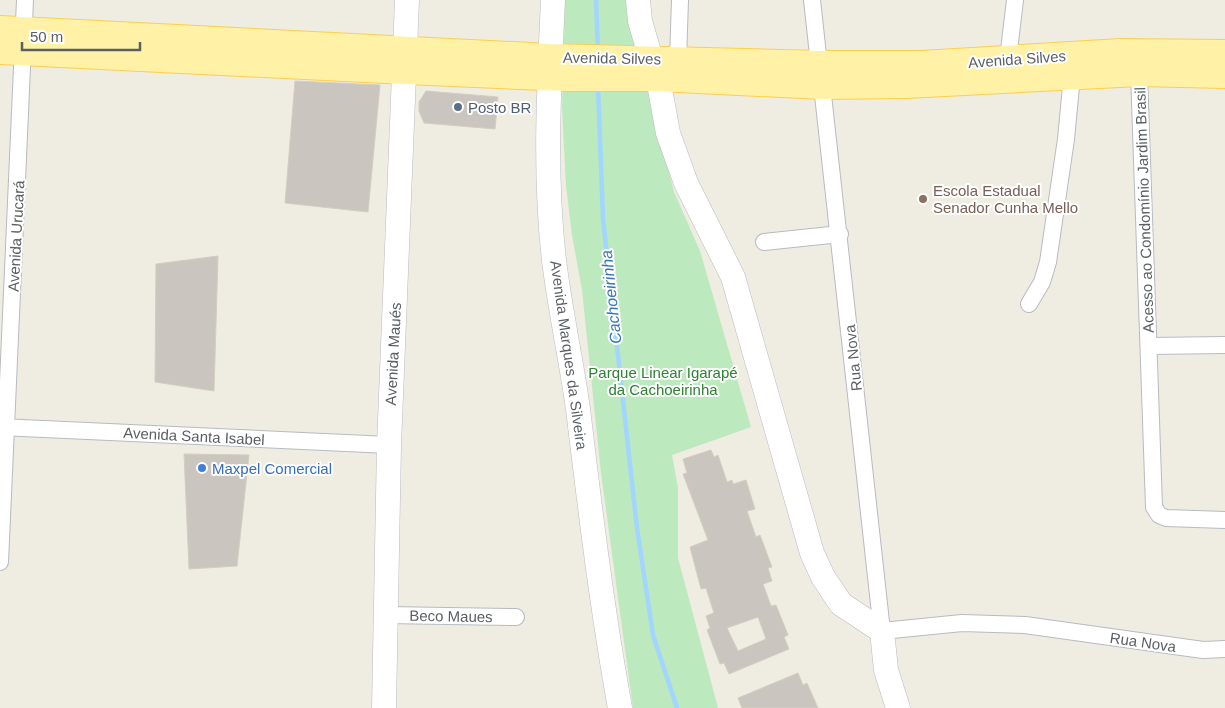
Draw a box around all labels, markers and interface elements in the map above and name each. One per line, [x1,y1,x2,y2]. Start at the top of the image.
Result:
scale bar [22,20,140,52]
text: 50 m [30,28,63,45]
street label: Avenida Silves [967,47,1067,71]
street label: Avenida Silves [563,49,661,67]
street label: Acesso ao Condomínio Jardim Brasil [1131,87,1157,333]
place label: Posto BR [468,99,532,116]
marker: Posto BR [452,101,464,113]
street label: Avenida Urucará [5,179,27,292]
place label: Escola Estadual Senador Cunha Mello [933,182,1078,216]
marker: Escola Estadual Senador Cunha Mello [917,193,929,205]
water label: Cachoeirinha [598,249,624,345]
street label: Avenida Marques da Silveira [547,259,591,451]
street label: Avenida Maués [382,302,404,406]
street label: Rua Nova [841,323,865,392]
park label: Parque Linear Igarapé da Cachoeirinha [588,364,738,398]
street label: Avenida Santa Isabel [123,424,265,448]
place label: Maxpel Comercial [212,460,332,477]
marker: Maxpel Comercial [196,462,208,474]
street label: Beco Maues [409,607,493,625]
street label: Rua Nova [1109,629,1178,655]

